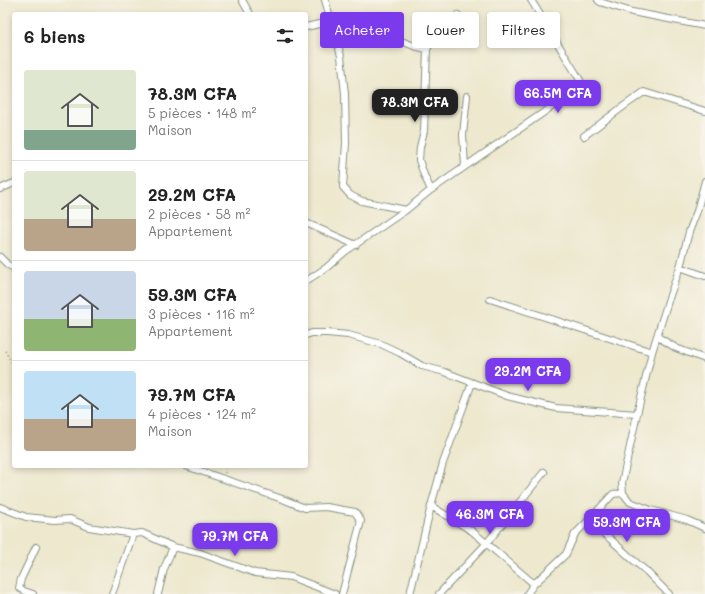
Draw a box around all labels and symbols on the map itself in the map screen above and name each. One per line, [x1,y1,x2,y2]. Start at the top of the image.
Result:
pin: 66.5M CFA [512,80,604,114]
pin: 78.3M CFA [369,89,461,123]
pin: 29.2M CFA [482,358,574,392]
pin: 46.3M CFA [444,501,536,535]
pin: 59.3M CFA [581,509,673,543]
pin: 79.7M CFA [189,523,281,557]

